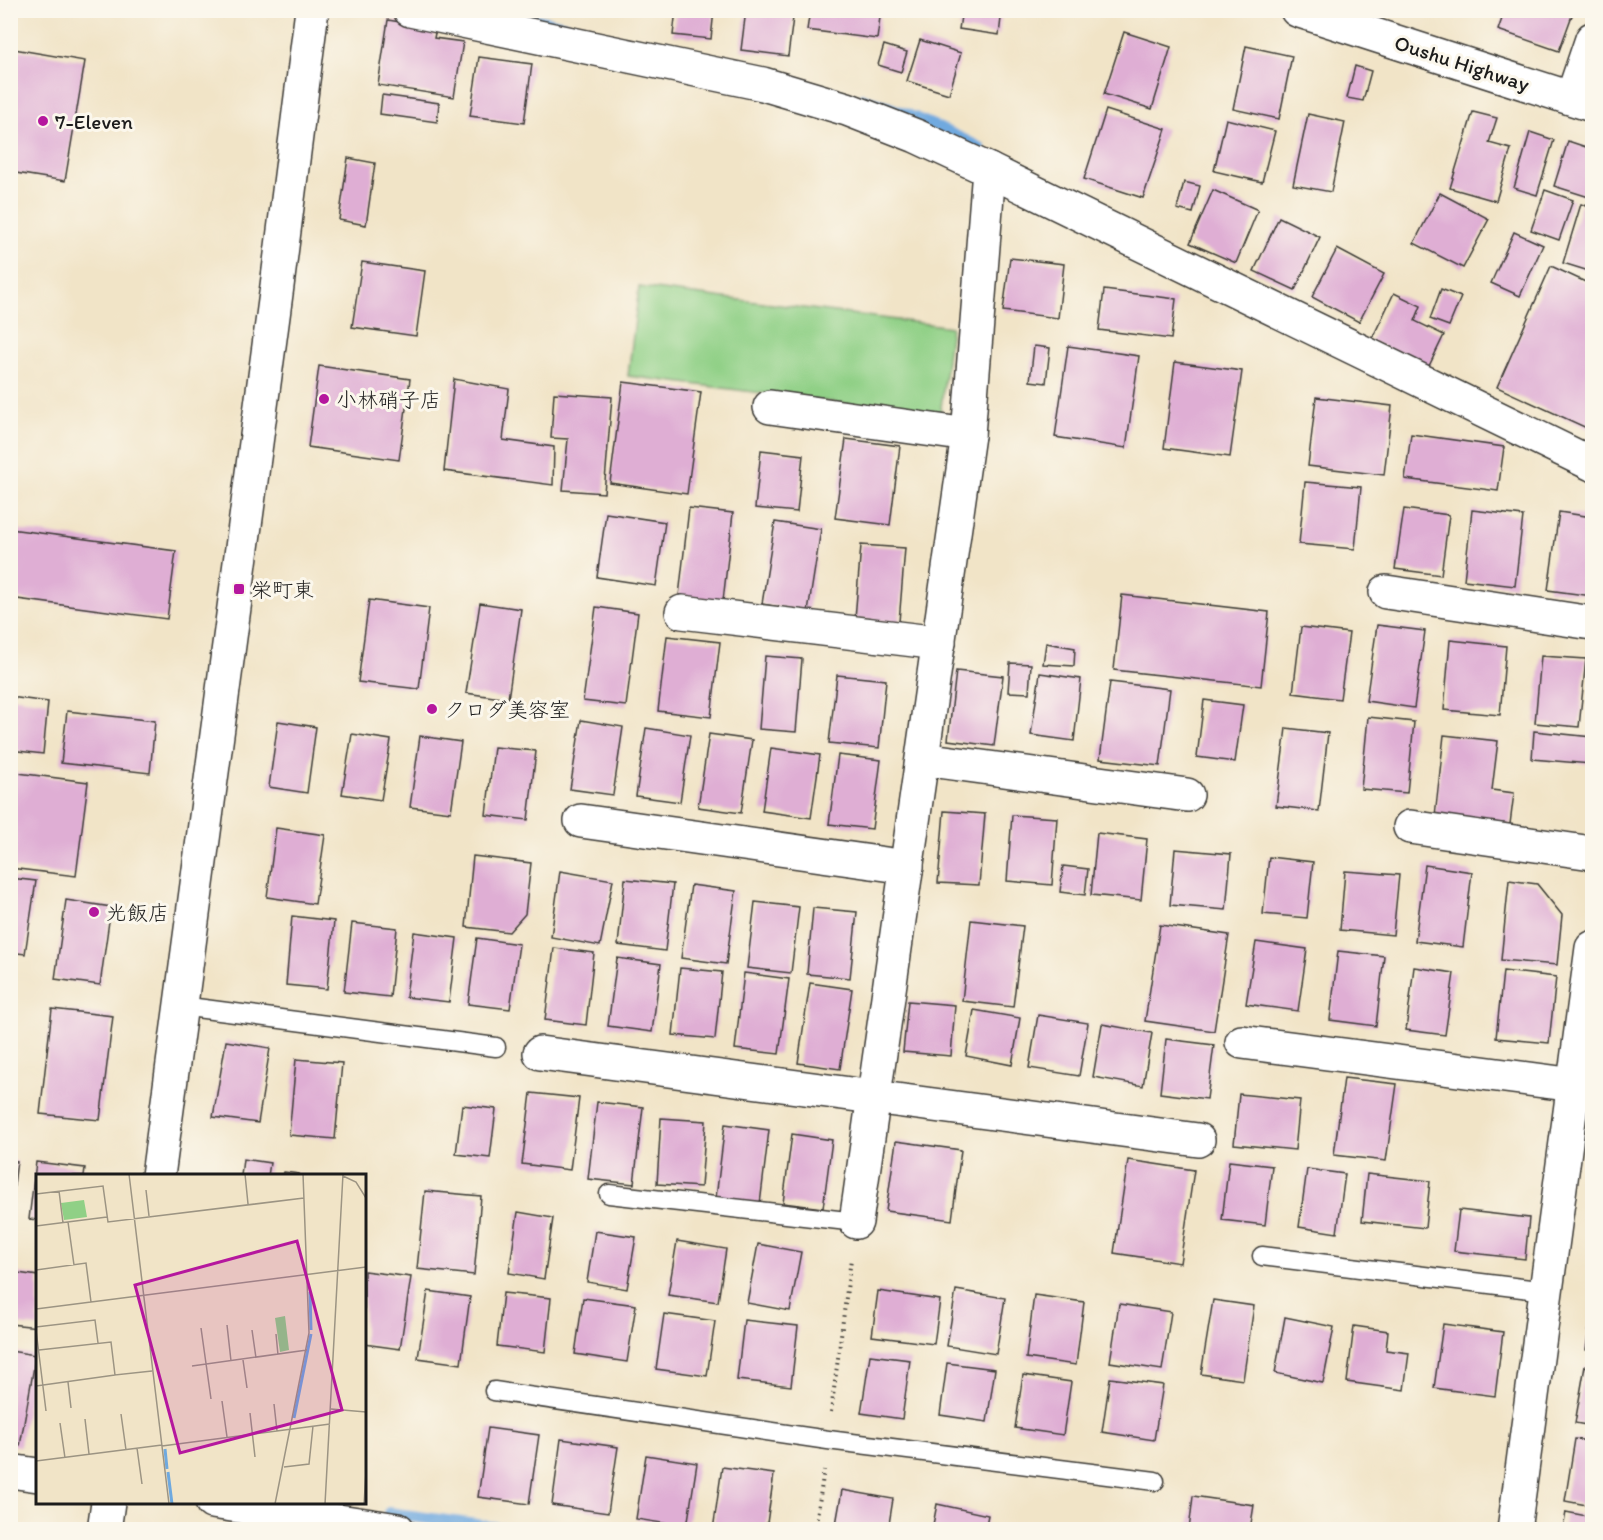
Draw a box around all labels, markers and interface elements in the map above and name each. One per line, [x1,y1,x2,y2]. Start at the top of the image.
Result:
street label: Oushu Highway [1391,29,1533,97]
place label: 7-Eleven [55,109,133,134]
marker: 7-Eleven [36,114,50,128]
place label: 小林硝子店 [336,387,441,412]
marker: 小林硝子店 [317,392,331,406]
place label: 栄町東 [251,577,314,602]
marker: 栄町東 [232,582,246,596]
place label: クロダ美容室 [444,697,570,722]
marker: クロダ美容室 [425,702,439,716]
place label: 光飯店 [106,900,169,925]
marker: 光飯店 [87,905,101,919]
inset map [36,1174,366,1504]

